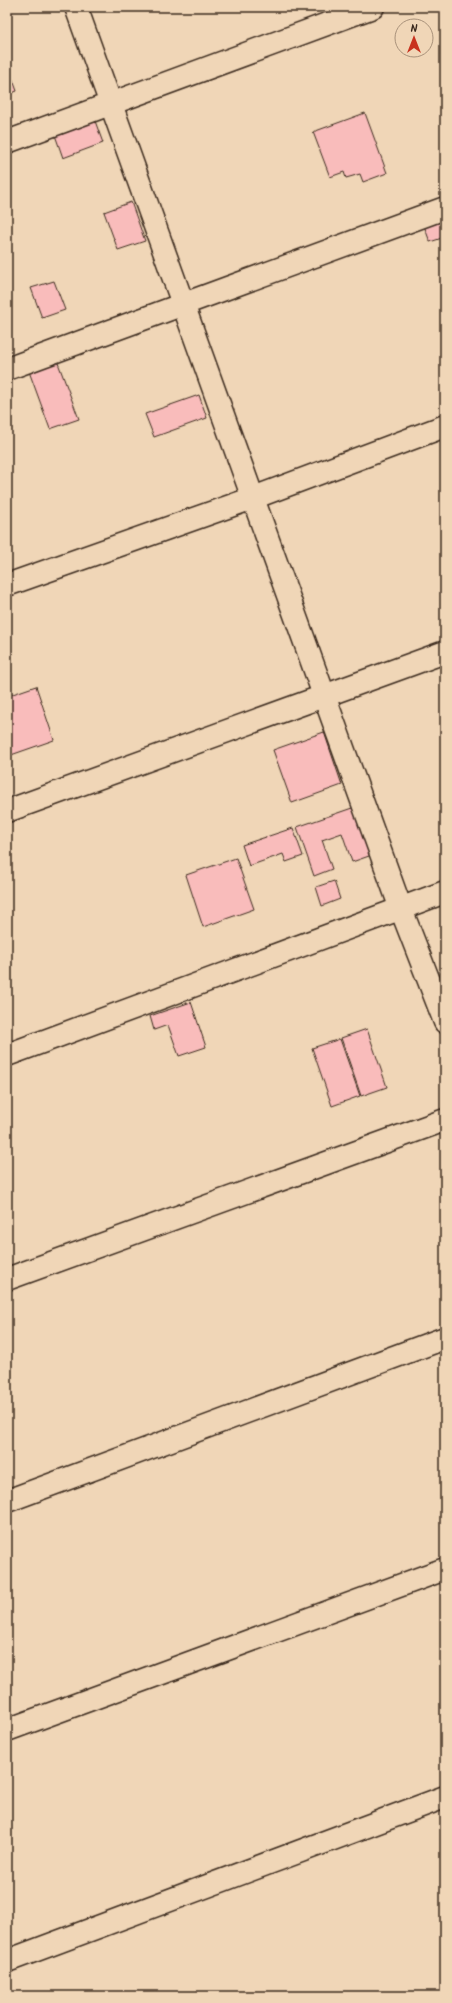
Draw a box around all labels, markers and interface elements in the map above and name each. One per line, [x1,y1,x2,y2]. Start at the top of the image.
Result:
north arrow [394,18,434,58]
text: N [411,20,418,38]

